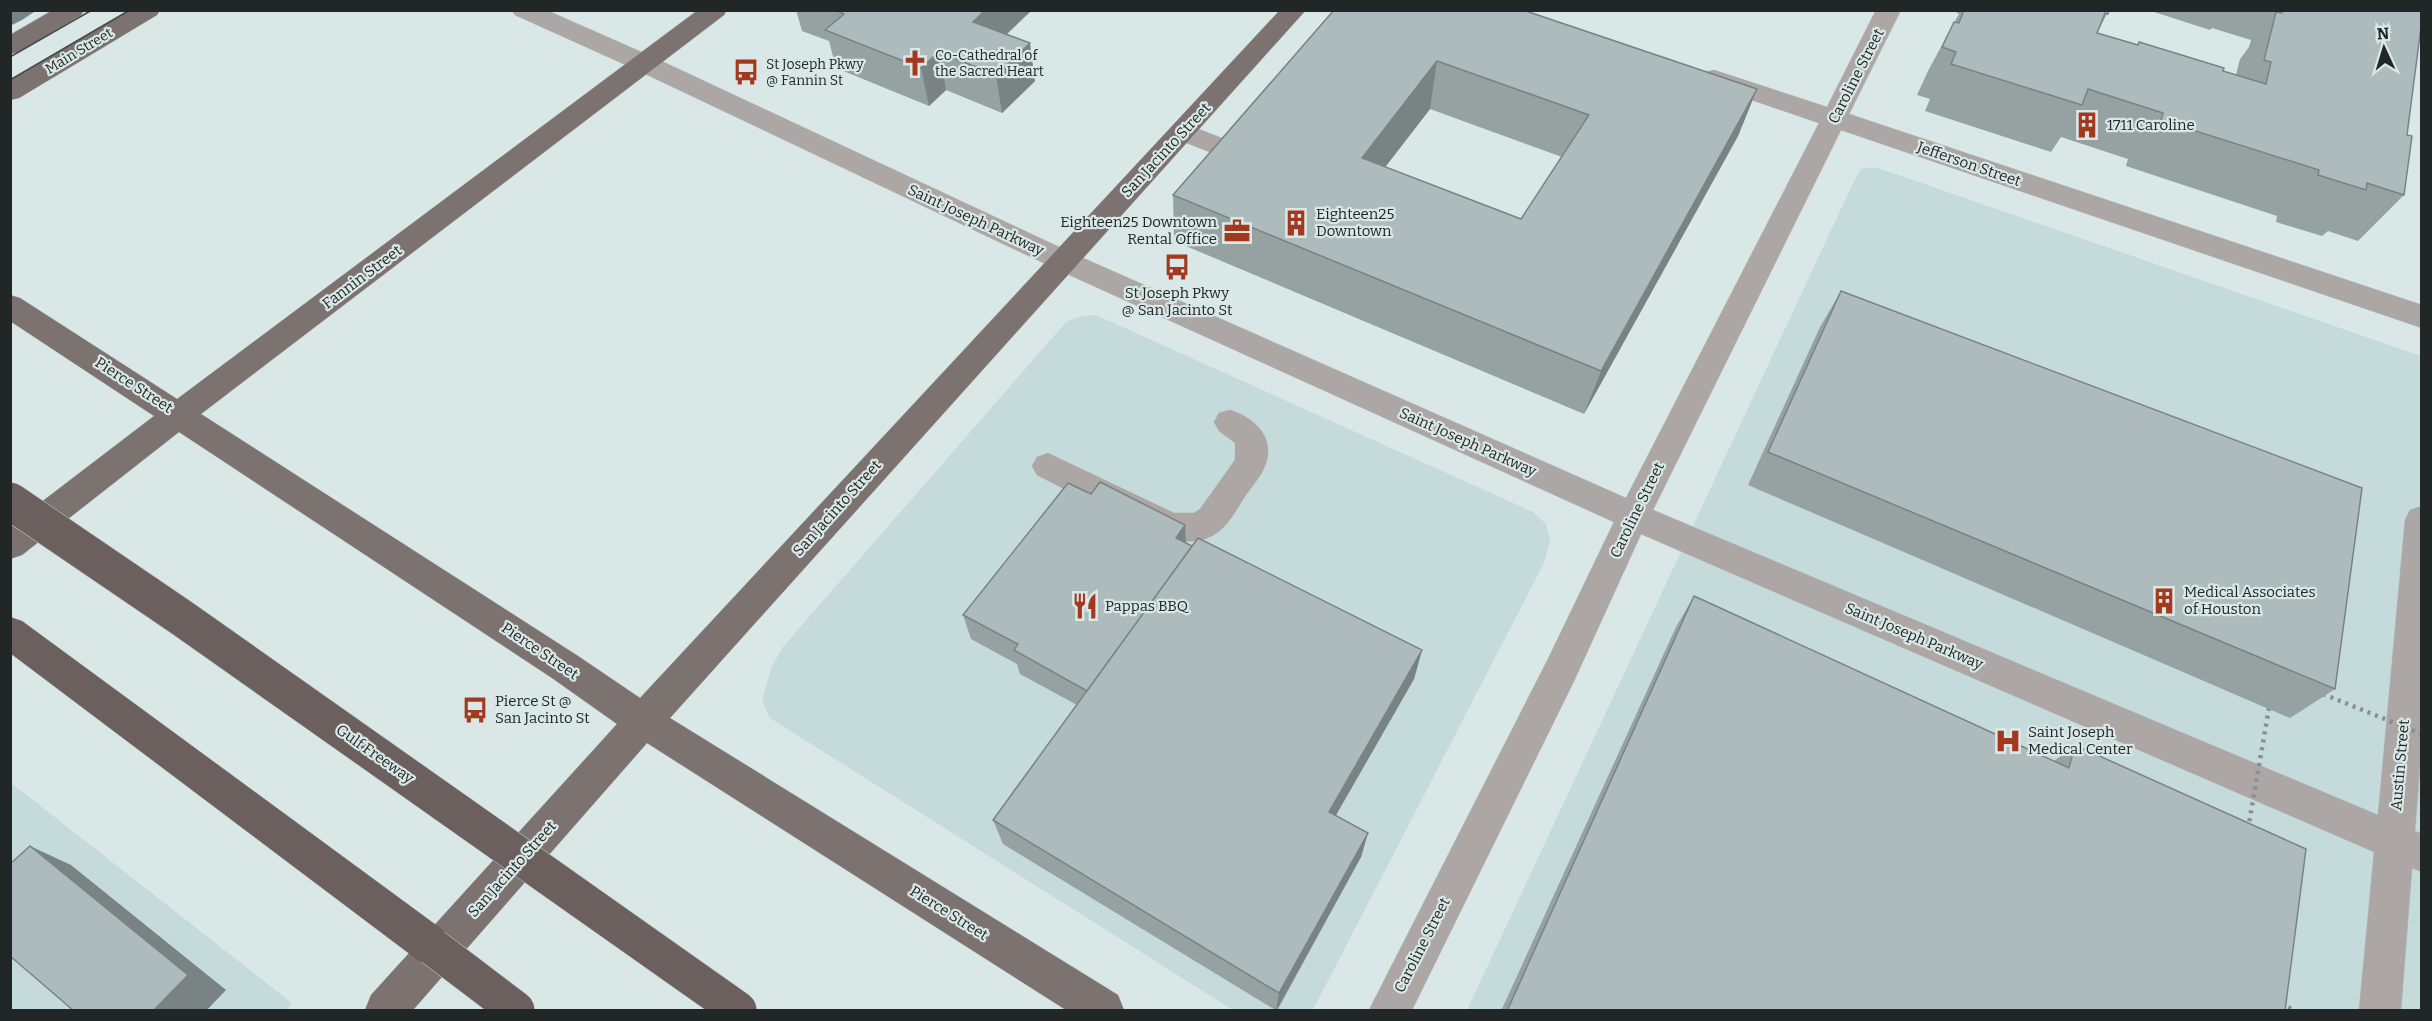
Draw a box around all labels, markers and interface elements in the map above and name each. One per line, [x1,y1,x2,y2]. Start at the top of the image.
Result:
north arrow [2354,18,2414,78]
street label: Main Street [42,24,116,78]
text: N [2376,24,2390,43]
street label: Caroline Street [1824,25,1888,127]
place label: Co-Cathedral of the Sacred Heart [935,47,1044,80]
church icon: Co-Cathedral of the Sacred Heart [900,48,930,78]
place label: St Joseph Pkwy @ Fannin St [766,56,864,89]
bus stop icon: St Joseph Pkwy @ Fannin St [731,57,761,87]
street label: San Jacinto Street [1118,99,1215,201]
building icon: 1711 Caroline [2072,110,2102,140]
place label: 1711 Caroline [2107,116,2195,134]
street label: Jefferson Street [1914,138,2024,190]
street label: Saint Joseph Parkway [905,181,1047,259]
place label: Eighteen25 Downtown [1316,205,1394,240]
building icon: Eighteen25 Downtown [1281,208,1311,238]
place label: Eighteen25 Downtown Rental Office [1060,213,1218,248]
office icon: Eighteen25 Downtown Rental Office [1222,216,1252,246]
street label: Fannin Street [319,241,406,313]
bus stop icon: St Joseph Pkwy @ San Jacinto St [1162,252,1192,282]
place label: St Joseph Pkwy @ San Jacinto St [1122,284,1233,319]
street label: Pierce Street [92,353,177,417]
street label: Saint Joseph Parkway [1397,404,1539,480]
street label: San Jacinto Street [789,456,885,560]
street label: Caroline Street [1606,459,1668,561]
place label: Medical Associates of Houston [2184,583,2316,618]
building icon: Medical Associates of Houston [2149,586,2179,616]
restaurant icon: Pappas BBQ [1070,591,1100,621]
place label: Pappas BBQ [1105,597,1190,615]
street label: Saint Joseph Parkway [1842,599,1986,673]
street label: Pierce Street [498,619,582,684]
place label: Pierce St @ San Jacinto St [495,692,590,727]
bus stop icon: Pierce St @ San Jacinto St [460,695,490,725]
street label: Austin Street [2387,718,2413,811]
street label: Gulf Freeway [333,721,417,787]
place label: Saint Joseph Medical Center [2028,723,2133,758]
hospital icon: Saint Joseph Medical Center [1993,726,2023,756]
street label: San Jacinto Street [464,817,560,921]
street label: Pierce Street [907,882,992,944]
street label: Caroline Street [1390,894,1454,996]

